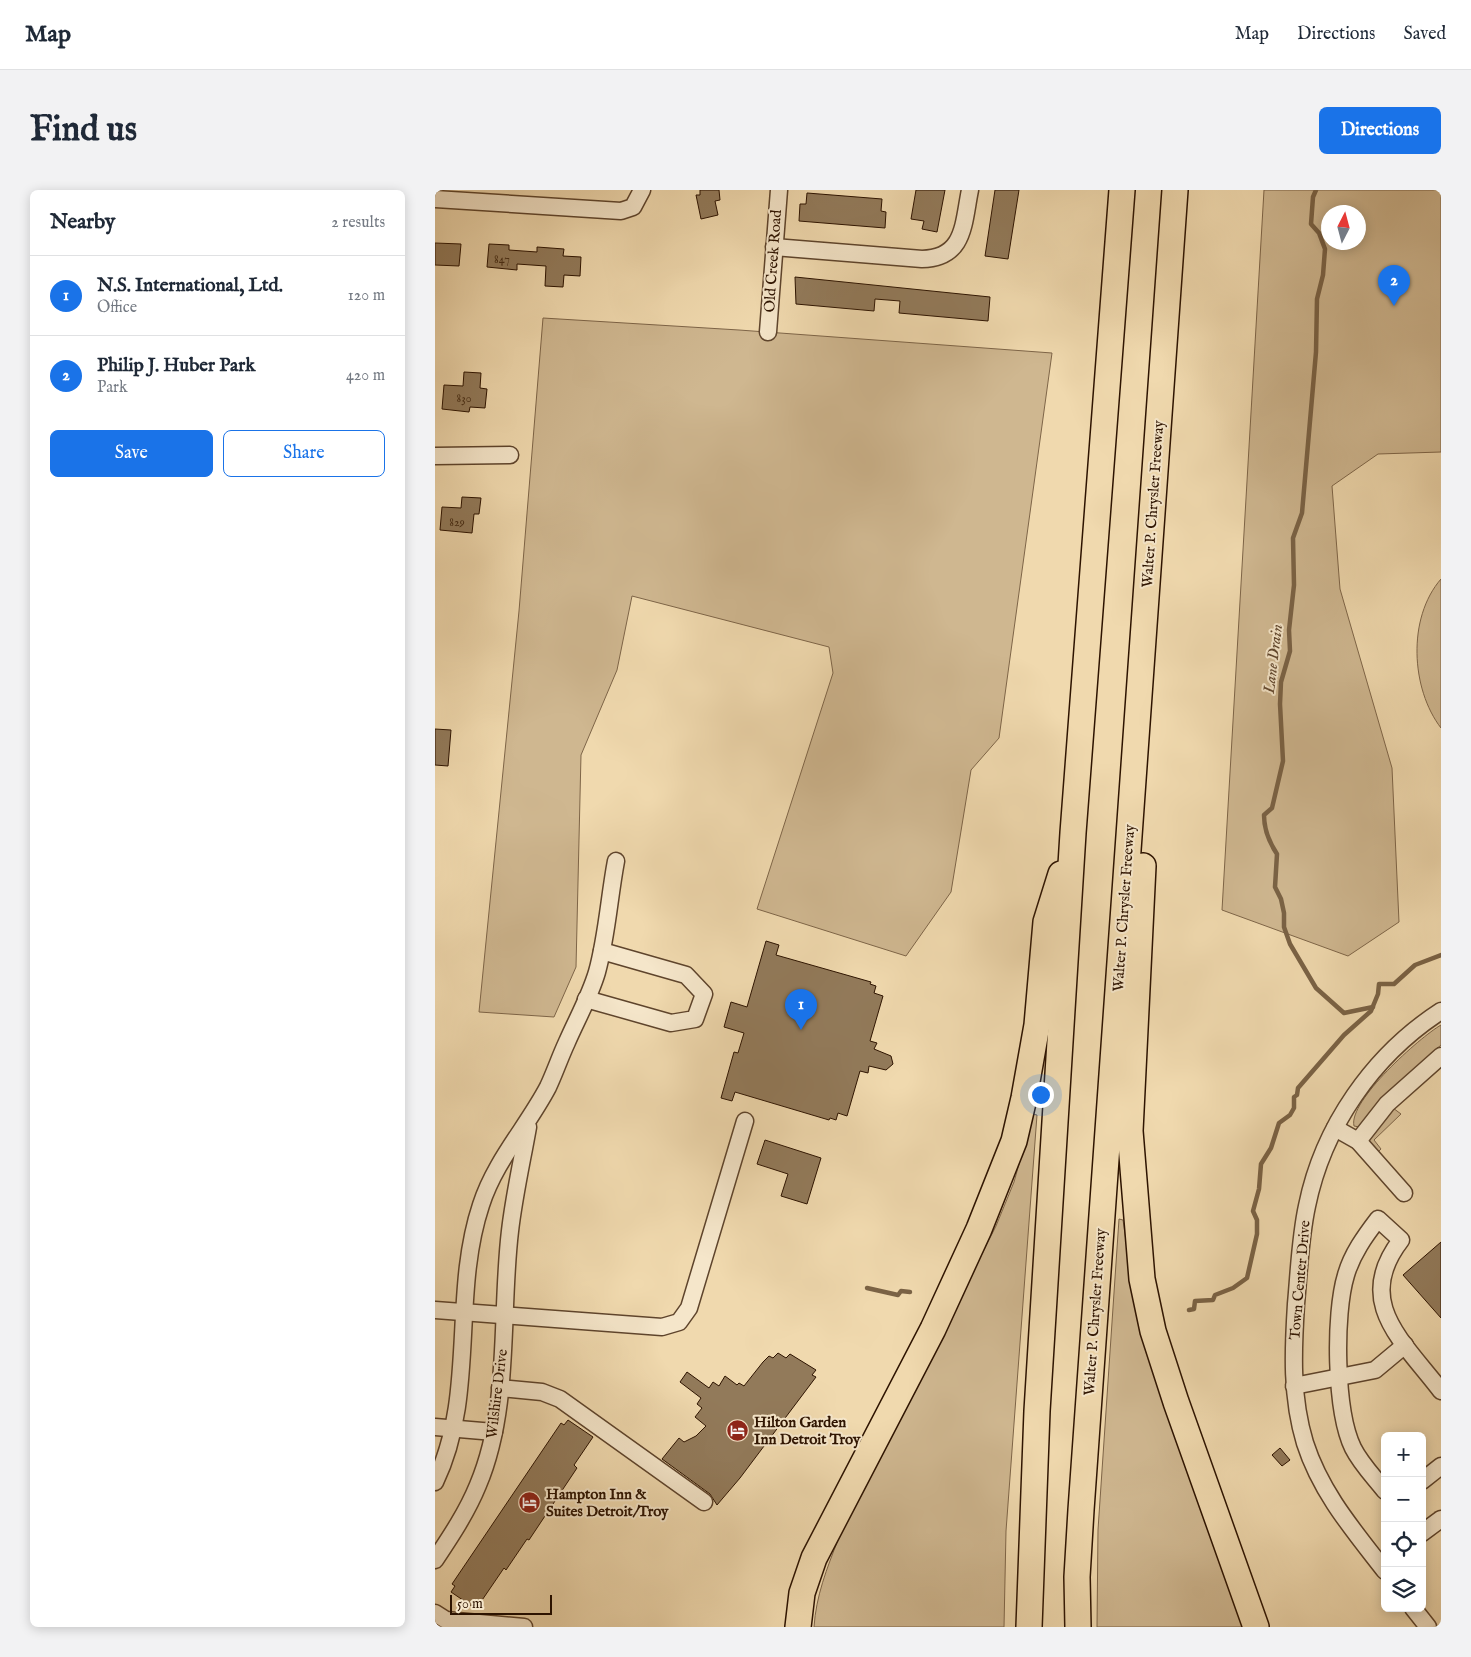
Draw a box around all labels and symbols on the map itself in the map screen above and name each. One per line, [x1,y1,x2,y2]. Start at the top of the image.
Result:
north arrow [1321,205,1366,250]
street label: Old Creek Road [760,208,786,313]
house number: 847 [494,252,510,267]
pin: 2 [1378,265,1410,306]
house number: 830 [456,391,472,406]
street label: Walter P. Chrysler Freeway [1138,419,1168,588]
house number: 829 [449,515,465,530]
water label: Lane Drain [1260,623,1288,696]
street label: Walter P. Chrysler Freeway [1109,823,1139,992]
pin: 1 [785,989,817,1030]
your location [1028,1082,1054,1108]
street label: Town Center Drive [1285,1219,1315,1341]
street label: Walter P. Chrysler Freeway [1080,1227,1110,1396]
street label: Wilshire Drive [482,1348,512,1440]
place label: Hilton Garden Inn Detroit Troy [754,1413,861,1449]
hotel icon: Hilton Garden Inn Detroit Troy [726,1419,750,1443]
place label: Hampton Inn & Suites Detroit/Troy [546,1485,669,1521]
hotel icon: Hampton Inn & Suites Detroit/Troy [518,1491,542,1515]
scale bar [450,1592,553,1615]

